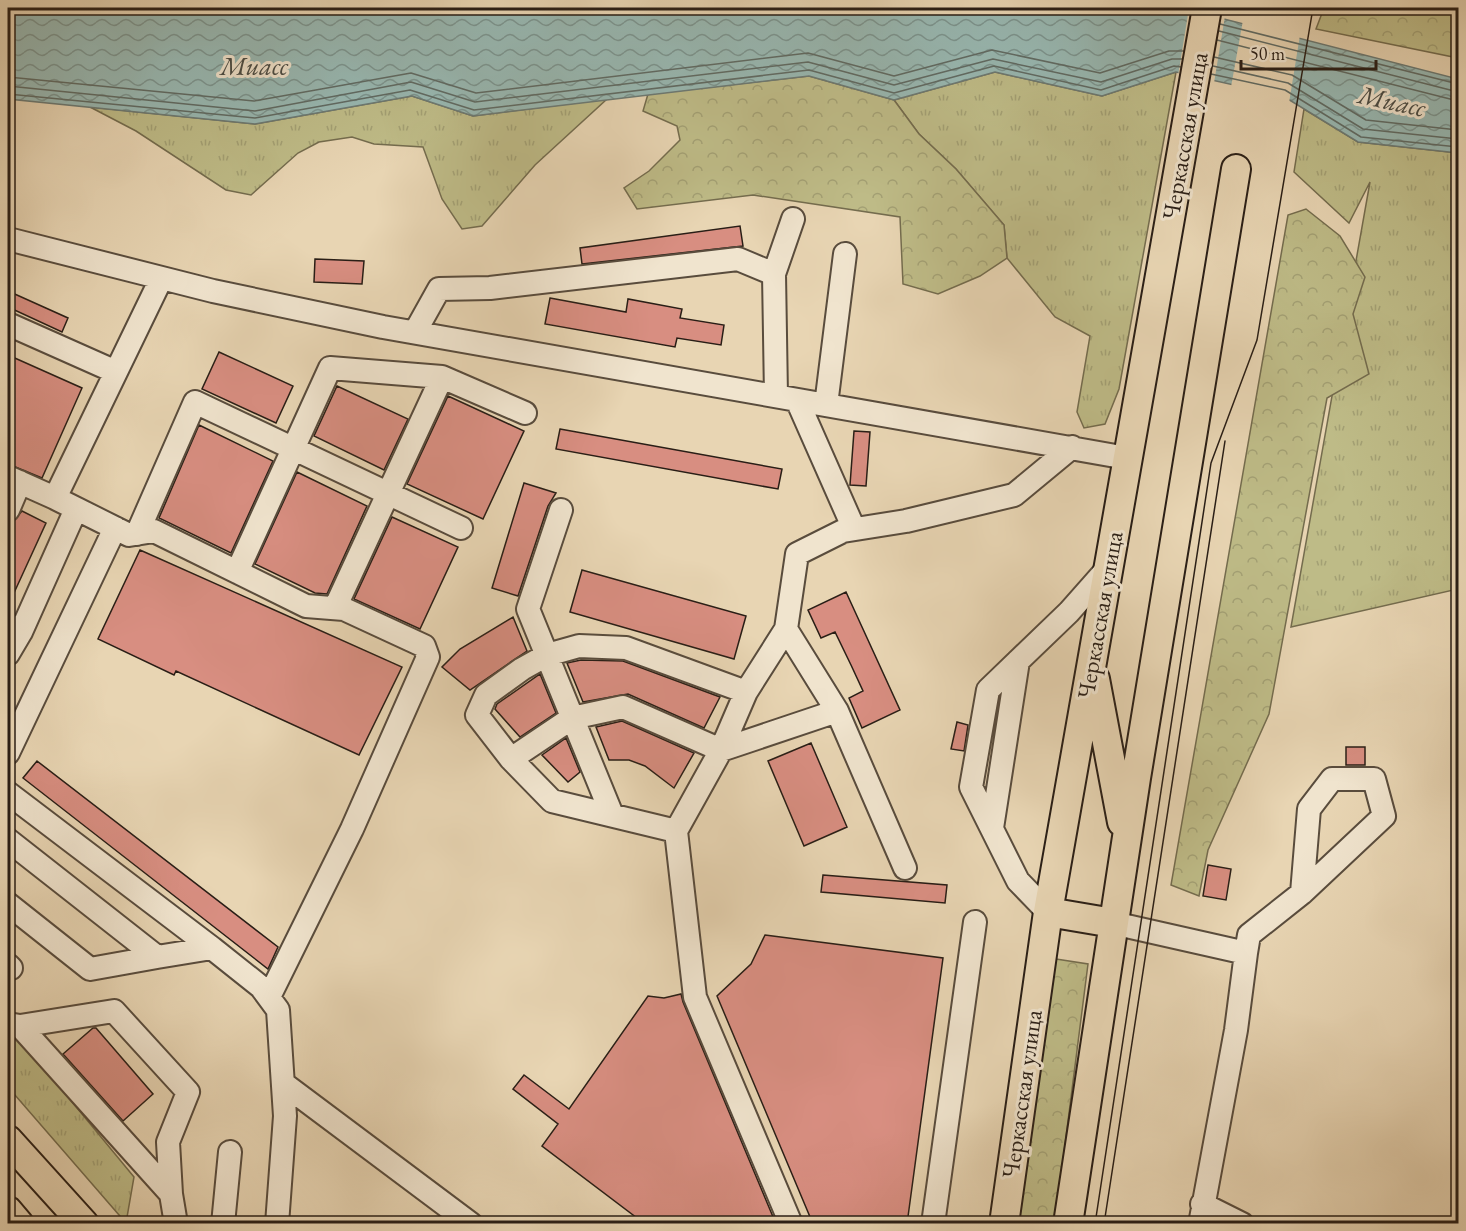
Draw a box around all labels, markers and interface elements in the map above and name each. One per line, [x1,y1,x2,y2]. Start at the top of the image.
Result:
scale bar [1241,33,1376,71]
text: 50 m [1250,42,1285,65]
water label: Миасс [218,49,289,83]
street label: Черкасская улица [1155,49,1215,222]
water label: Миасс [1353,77,1429,125]
street label: Черкасская улица [1070,528,1130,701]
street label: Черкасская улица [994,1007,1049,1180]

